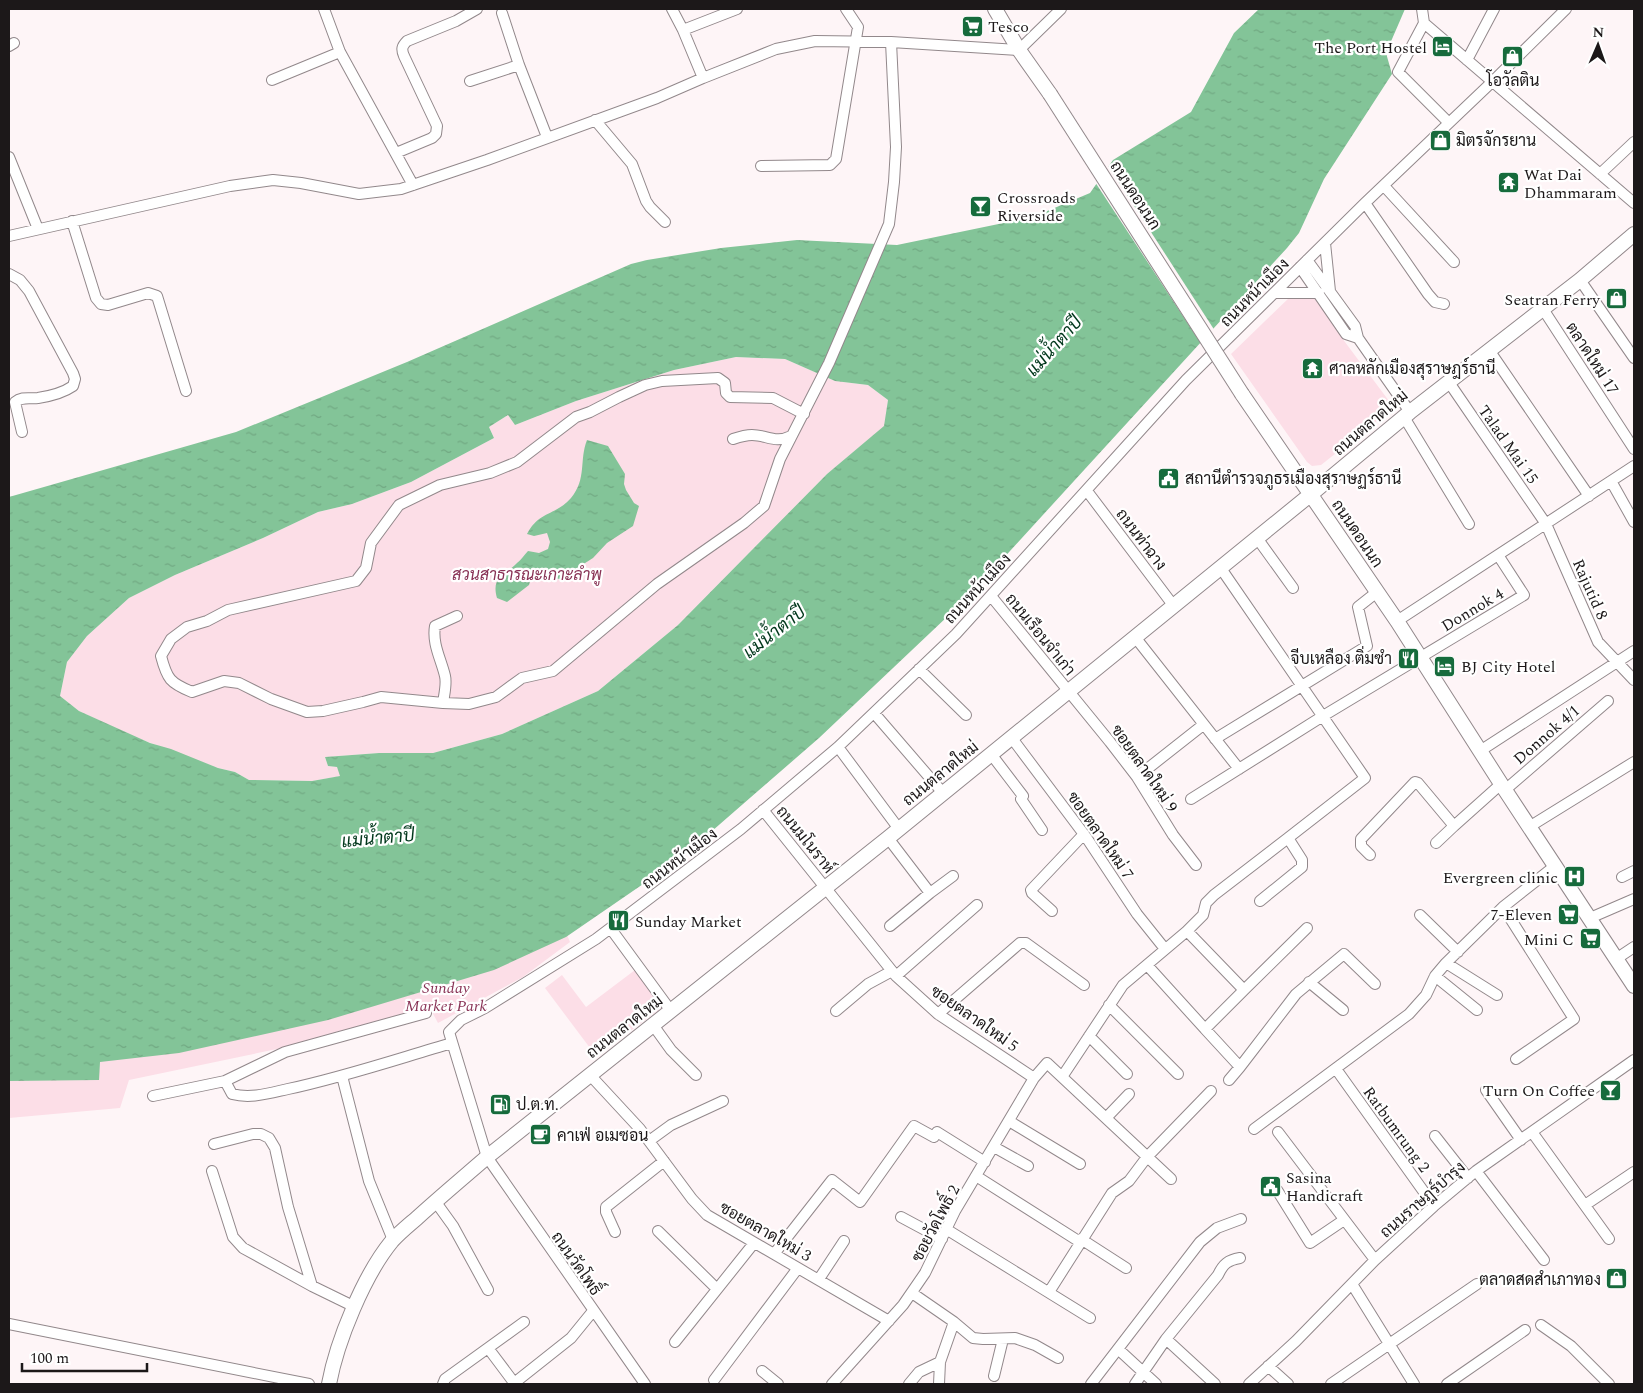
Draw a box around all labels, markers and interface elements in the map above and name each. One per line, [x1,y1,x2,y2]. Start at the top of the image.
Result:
supermarket icon: Tesco [960,14,984,38]
place label: Tesco [988,15,1029,39]
north arrow [1573,20,1623,70]
text: N [1592,22,1605,43]
hotel icon: The Port Hostel [1431,35,1455,59]
place label: The Port Hostel [1314,36,1427,60]
shop icon: โอวัลติน [1501,44,1525,68]
place label: โอวัลติน [1486,69,1539,93]
shop icon: มิตรจักรยาน [1428,128,1452,152]
place label: มิตรจักรยาน [1456,129,1536,153]
street label: ถนนดอนนก [1104,156,1167,235]
place label: Wat Dai Dhammaram [1524,163,1617,205]
temple icon: Wat Dai Dhammaram [1496,171,1520,195]
place label: Crossroads Riverside [997,186,1076,228]
bar icon: Crossroads Riverside [969,194,993,218]
street label: ถนนหน้าเมือง [1215,253,1295,333]
shop icon: Seatran Ferry [1604,287,1628,311]
place label: Seatran Ferry [1505,288,1601,312]
water label: แม่น้ำตาปี [1018,307,1090,383]
street label: ตลาดใหม่ 17 [1560,318,1625,400]
temple icon: ศาลหลักเมืองสุราษฎร์ธานี [1301,356,1325,380]
place label: ศาลหลักเมืองสุราษฎร์ธานี [1329,356,1496,381]
street label: ถนนตลาดใหม่ [1328,384,1414,462]
street label: Talad Mai 15 [1472,400,1544,489]
public building icon: สถานีตำรวจภูธรเมืองสุราษฏร์ธานี [1157,466,1181,490]
place label: สถานีตำรวจภูธรเมืองสุราษฏร์ธานี [1185,466,1401,491]
street label: ถนนดอนนก [1325,494,1389,573]
street label: ถนนท่าฉาง [1110,504,1172,576]
street label: ถนนหน้าเมือง [939,548,1017,630]
street label: Rajutid 8 [1566,555,1614,624]
park label: สวนสาธารณะเกาะลำพู [452,563,602,587]
street label: Donnok 4 [1437,582,1508,638]
street label: ถนนเรือนจำเก่า [999,588,1081,681]
water label: แม่น้ำตาปี [735,596,812,666]
place label: จีบเหลือง ติ่มซำ [1290,645,1392,671]
restaurant icon: จีบเหลือง ติ่มซำ [1396,646,1420,670]
hotel icon: BJ City Hotel [1433,654,1457,678]
place label: BJ City Hotel [1461,655,1555,679]
street label: Donnok 4/1 [1508,699,1585,770]
street label: ซอยตลาดใหม่ 9 [1105,720,1183,818]
street label: ถนนตลาดใหม่ [897,736,984,812]
street label: ซอยตลาดใหม่ 7 [1061,787,1139,885]
street label: ถนนมโนราห์ [770,800,841,879]
water label: แม่น้ำตาปี [340,819,417,855]
street label: ถนนหน้าเมือง [637,822,722,895]
hospital icon: Evergreen clinic [1562,865,1586,889]
place label: Evergreen clinic [1443,866,1558,890]
supermarket icon: 7-Eleven [1556,902,1580,926]
place label: 7-Eleven [1490,903,1552,927]
restaurant icon: Sunday Market [607,909,631,933]
place label: Sunday Market [635,910,742,934]
supermarket icon: Mini C [1578,927,1602,951]
place label: Mini C [1524,928,1574,952]
park label: Sunday Market Park [405,976,487,1018]
street label: ซอยตลาดใหม่ 5 [925,980,1023,1058]
street label: ถนนตลาดใหม่ [581,989,668,1065]
bar icon: Turn On Coffee [1599,1078,1623,1102]
place label: Turn On Coffee [1483,1079,1595,1103]
street label: Ratbumrung 2 [1357,1082,1436,1178]
fuel station icon: ป.ต.ท. [488,1092,512,1116]
place label: ป.ต.ท. [516,1093,559,1117]
cafe icon: คาเฟ่ อเมซอน [529,1123,553,1147]
place label: คาเฟ่ อเมซอน [557,1124,649,1148]
street label: ถนนราษฎร์บำรุง [1374,1155,1471,1244]
place label: Sasina Handicraft [1286,1166,1363,1208]
public building icon: Sasina Handicraft [1258,1174,1282,1198]
street label: ซอยวัดโพธิ์ 2 [903,1179,966,1266]
street label: ซอยตลาดใหม่ 3 [715,1196,816,1268]
street label: ถนนวัดโพธิ์ [545,1225,610,1301]
shop icon: ตลาดสดสำเภาทอง [1605,1267,1629,1291]
place label: ตลาดสดสำเภาทอง [1479,1268,1601,1292]
scale bar [22,1340,148,1372]
text: 100 m [30,1347,69,1370]

